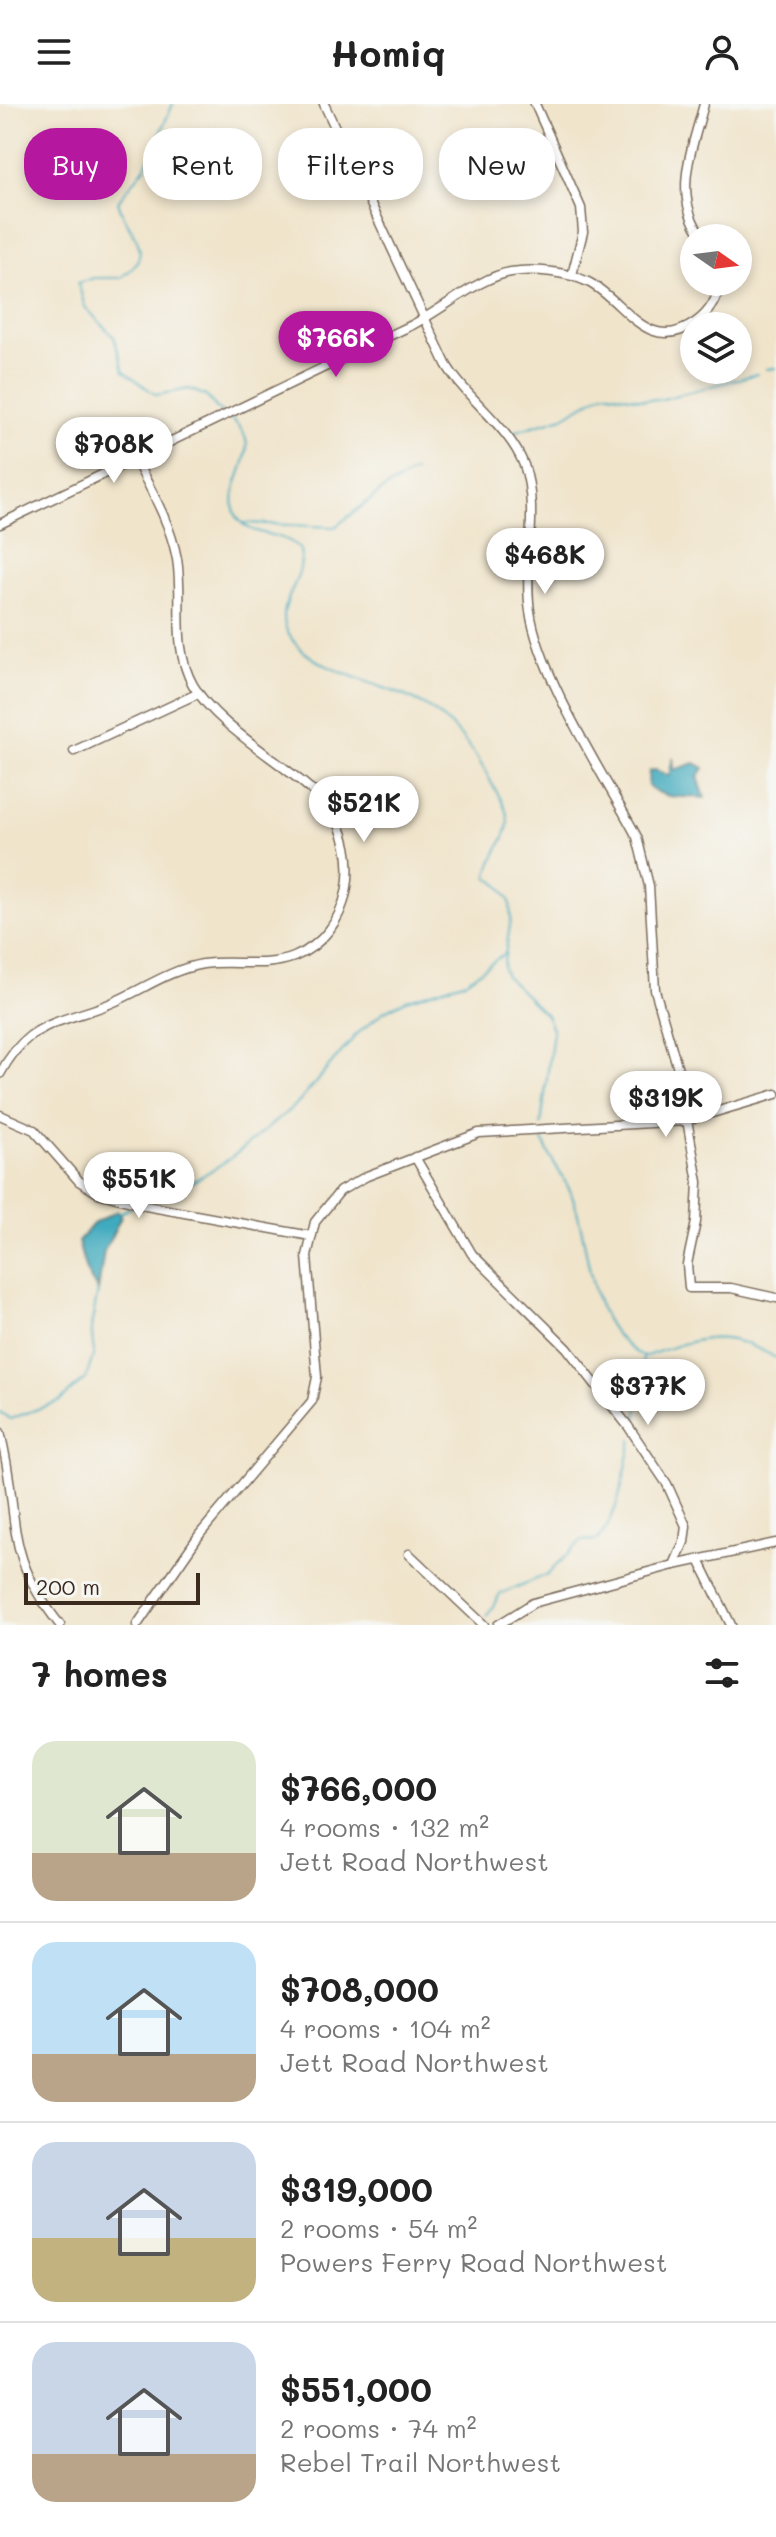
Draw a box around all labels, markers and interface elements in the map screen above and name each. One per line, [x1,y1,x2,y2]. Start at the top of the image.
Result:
text: Homiq [331,29,445,76]
icon: menu [32,30,76,74]
icon: person [700,30,744,74]
chip: Buy [24,128,127,200]
chip: Rent [143,128,262,200]
chip: Filters [278,128,423,200]
chip: New [439,128,555,200]
north arrow [680,224,752,296]
map controls [680,224,752,384]
pin: $766K [280,311,392,379]
button: layers [680,312,752,384]
text: $766K [296,320,376,354]
pin: $708K [58,417,170,485]
text: $708K [74,426,154,460]
pin: $468K [489,528,601,596]
text: $468K [504,537,586,571]
pin: $521K [308,776,420,844]
text: $521K [327,785,401,819]
pin: $319K [610,1071,722,1139]
text: $319K [628,1080,704,1114]
pin: $551K [83,1152,195,1220]
text: $551K [101,1161,177,1195]
pin: $377K [592,1359,704,1427]
text: $377K [609,1368,687,1402]
scale bar [24,1569,200,1605]
text: 200 m [36,1572,100,1601]
text: 7 homes [32,1651,168,1696]
icon: filters [700,1651,744,1695]
text: $766,000 [280,1765,437,1810]
icon: home [96,1773,192,1869]
text: 4 rooms · 132 m² [280,1810,489,1844]
text: Jett Road Northwest [280,1844,549,1878]
text: $708,000 [280,1966,439,2011]
icon: home [96,1974,192,2070]
text: 4 rooms · 104 m² [280,2011,491,2045]
text: Jett Road Northwest [280,2045,549,2079]
text: $319,000 [280,2166,433,2211]
icon: home [96,2174,192,2270]
text: 2 rooms · 54 m² [280,2211,477,2245]
text: Powers Ferry Road Northwest [280,2245,667,2279]
text: $551,000 [280,2366,432,2411]
icon: home [96,2374,192,2470]
text: 2 rooms · 74 m² [280,2411,477,2445]
text: Rebel Trail Northwest [280,2445,561,2479]

